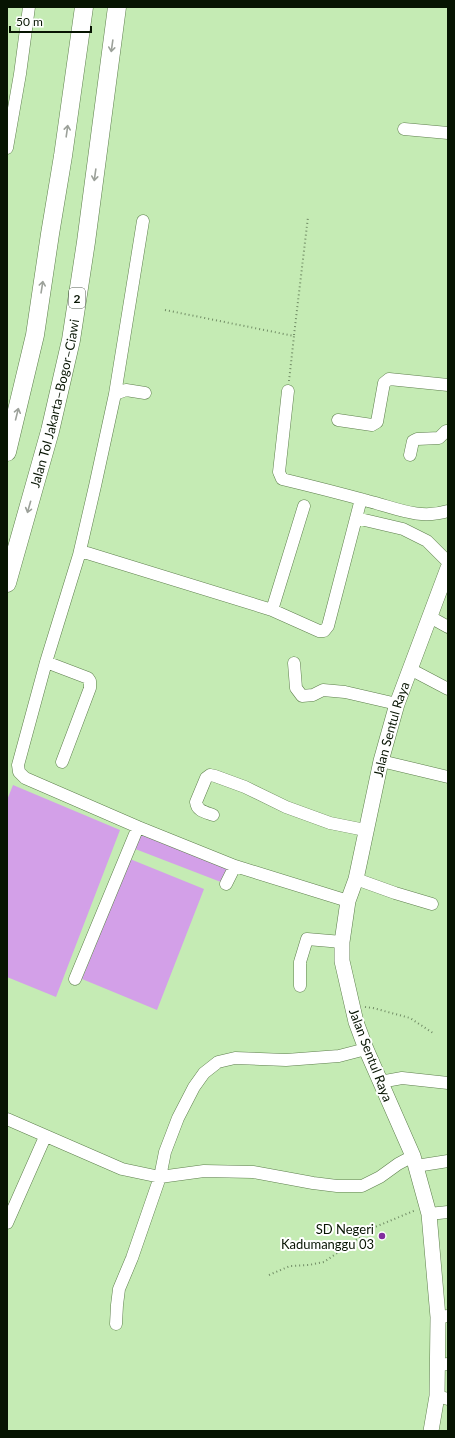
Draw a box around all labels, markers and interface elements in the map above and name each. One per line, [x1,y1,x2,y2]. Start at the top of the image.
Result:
scale bar [10,8,91,34]
text: 50 m [16,14,43,29]
one-way arrow [108,39,116,52]
one-way arrow [63,125,71,138]
one-way arrow [91,168,99,181]
one-way arrow [38,281,46,294]
road number: 2 [69,288,85,308]
street label: Jalan Tol Jakarta–Bogor–Ciawi [26,318,82,489]
one-way arrow [13,408,21,421]
one-way arrow [24,501,32,514]
street label: Jalan Sentul Raya [370,679,413,778]
street label: Jalan Sentul Raya [346,1006,396,1104]
place label: SD Negeri Kadumanggu 03 [281,1221,374,1252]
marker: SD Negeri Kadumanggu 03 [377,1231,387,1241]

